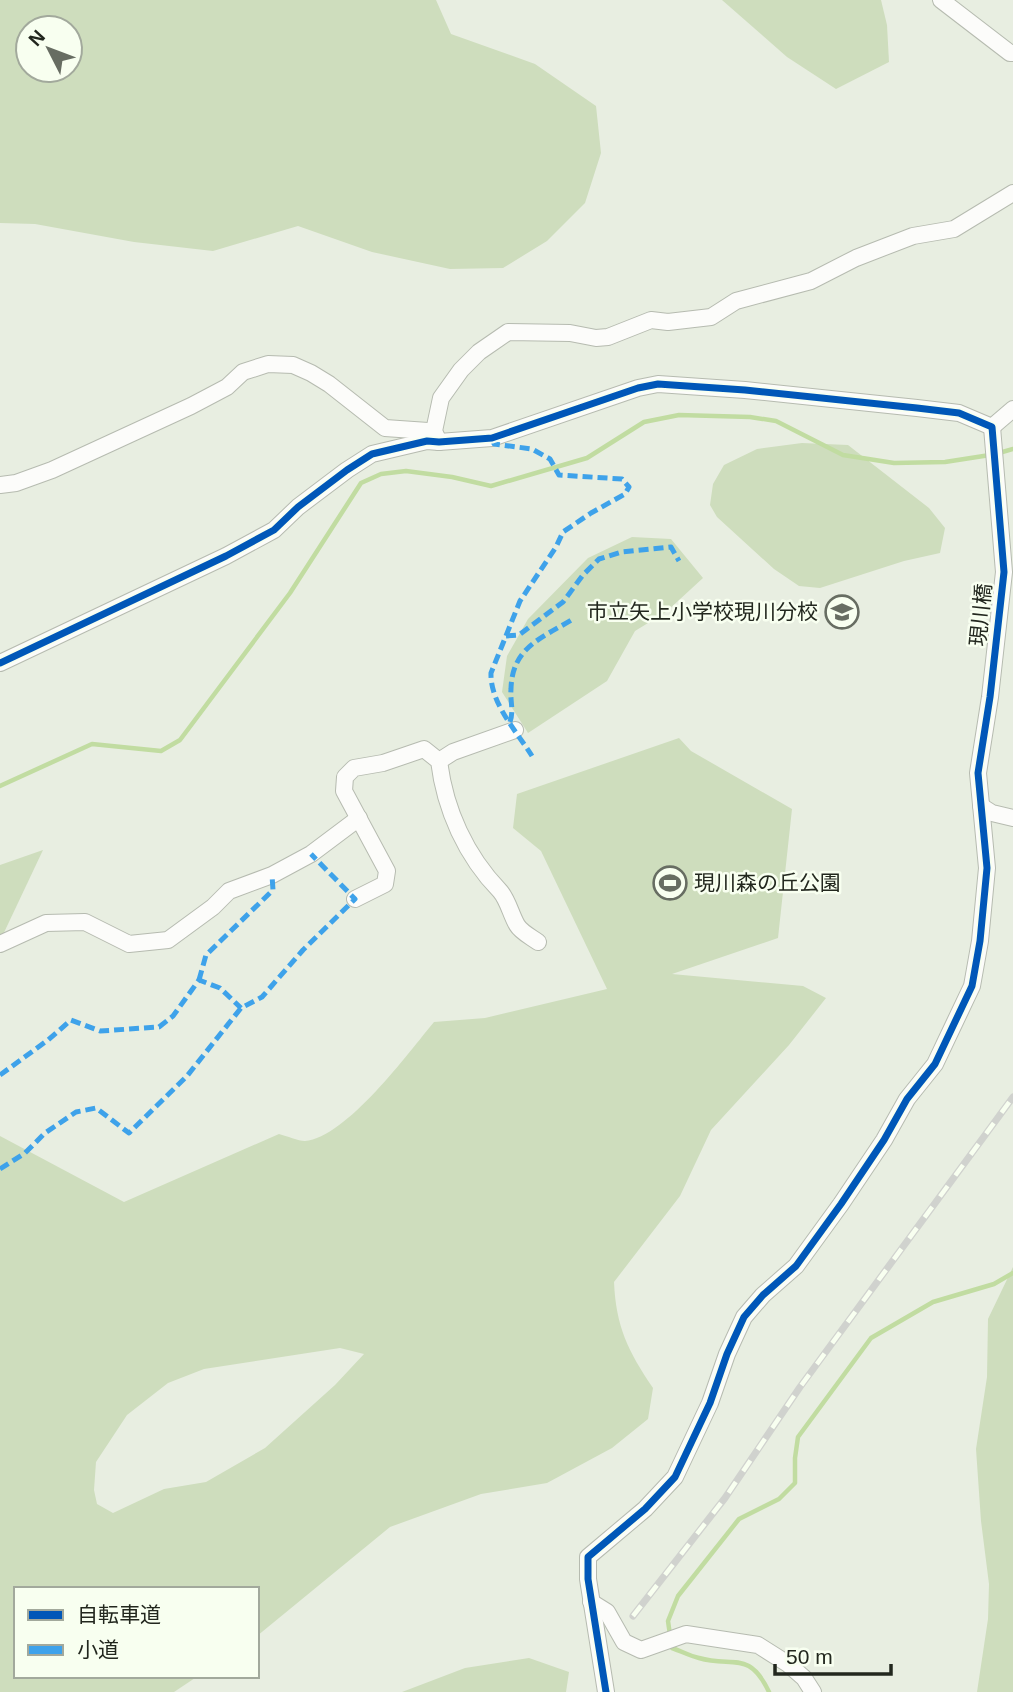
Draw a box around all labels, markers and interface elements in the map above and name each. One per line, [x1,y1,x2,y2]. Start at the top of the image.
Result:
north arrow [14,14,84,84]
text: N [24,26,49,50]
street label: 現川橋 [966,582,995,647]
school or university icon: 市立矢上小学校現川分校 [823,593,861,631]
place label: 市立矢上小学校現川分校 [587,600,818,623]
sports icon: 現川森の丘公園 [651,864,689,902]
place label: 現川森の丘公園 [694,871,841,894]
legend [14,1587,259,1678]
text: 自転車道 [77,1603,161,1626]
scale bar [775,1632,890,1676]
text: 小道 [77,1638,119,1661]
text: 50 m [786,1645,833,1668]

